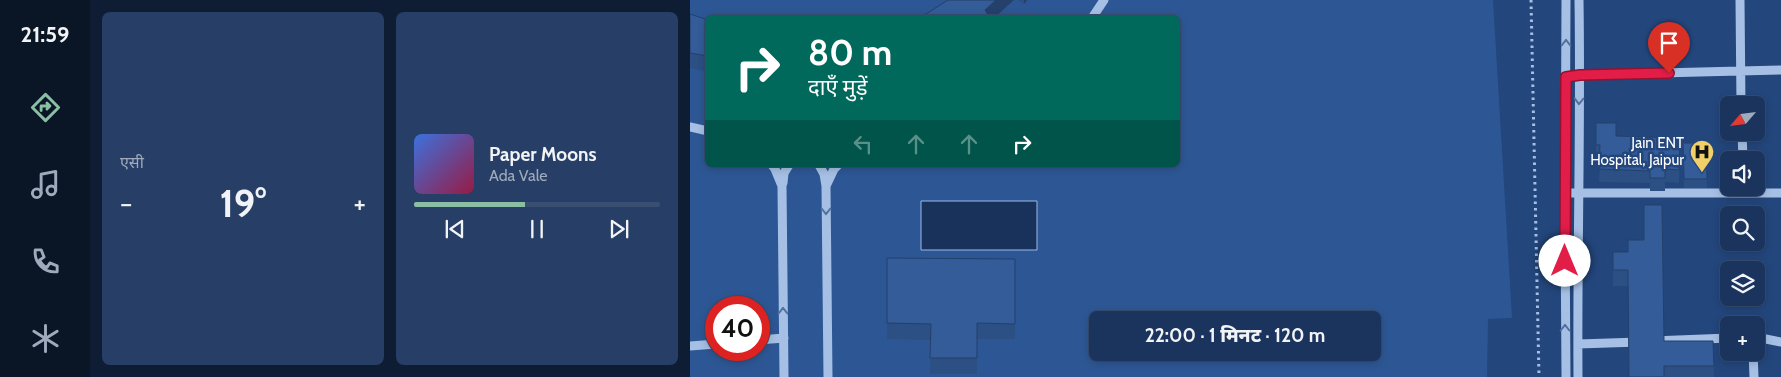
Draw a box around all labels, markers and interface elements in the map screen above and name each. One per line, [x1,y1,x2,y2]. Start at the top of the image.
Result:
text: 21:59 [21,21,69,48]
pin [1648,22,1690,73]
icon: arrive [1655,29,1683,57]
text: 80 m [808,31,892,74]
icon: right [725,35,790,100]
one-way arrow [1561,39,1571,47]
text: दाएँ मुड़ें [808,74,867,101]
icon: directions [28,90,63,125]
north arrow [1720,96,1765,141]
map controls [1720,96,1765,361]
one-way arrow [1574,98,1584,105]
icon: left [849,130,877,158]
icon: ahead [902,130,930,158]
icon: ahead [955,130,983,158]
icon: right [1008,130,1036,158]
place label: Jain ENT Hospital, Jaipur [1590,134,1684,169]
hospital icon: Jain ENT Hospital, Jaipur [1689,139,1715,173]
text: Paper Moons [489,143,597,166]
button: sound [1720,151,1765,196]
text: एसी [120,153,144,172]
text: Ada Vale [489,166,548,185]
icon: music [28,167,63,202]
text: 19° [220,180,266,227]
text: − [120,186,132,220]
text: + [354,186,366,220]
button: search [1720,206,1765,251]
one-way arrow [821,207,832,215]
icon: previous [441,215,469,243]
icon: pause [523,215,551,243]
icon: next [605,215,633,243]
position arrow [1538,234,1590,286]
icon: phone [28,244,63,279]
button: layers [1720,261,1765,306]
speed limit sign: 40 [705,296,770,361]
one-way arrow [778,307,788,314]
button: + [1720,316,1765,361]
icon: climate [28,321,63,356]
text: 22:00 · 1 मिनट · 120 m [1145,324,1325,347]
one-way arrow [1560,324,1570,332]

